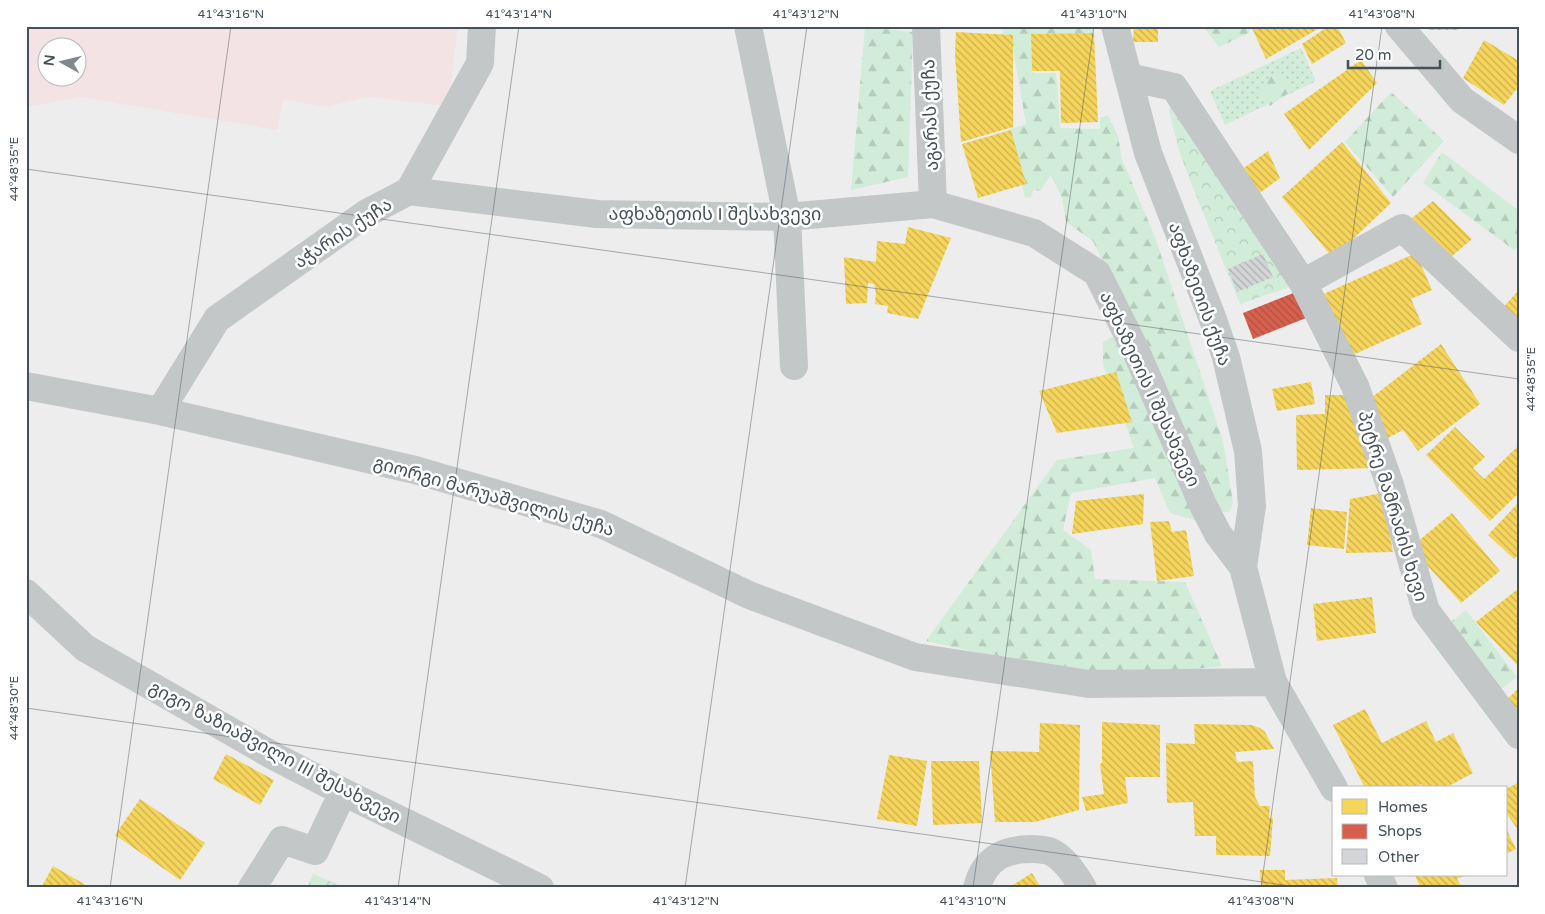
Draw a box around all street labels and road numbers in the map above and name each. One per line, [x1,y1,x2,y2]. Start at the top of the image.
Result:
street label: აგარას ქუჩა [917,59,943,171]
street label: აჭარის ქუჩა [290,193,396,273]
street label: აფხაზეთის I შესახვევი [609,203,821,225]
street label: აფხაზეთის ქუჩა [1164,219,1236,369]
street label: აფხაზეთის I შესახვევი [1095,288,1205,490]
street label: პეტრე მამრაძის ხევი [1353,408,1433,604]
street label: გიორგი მარუაშვილის ქუჩა [371,451,617,541]
street label: გიგო ზაზიაშვილი III შესახვევი [145,676,405,828]

